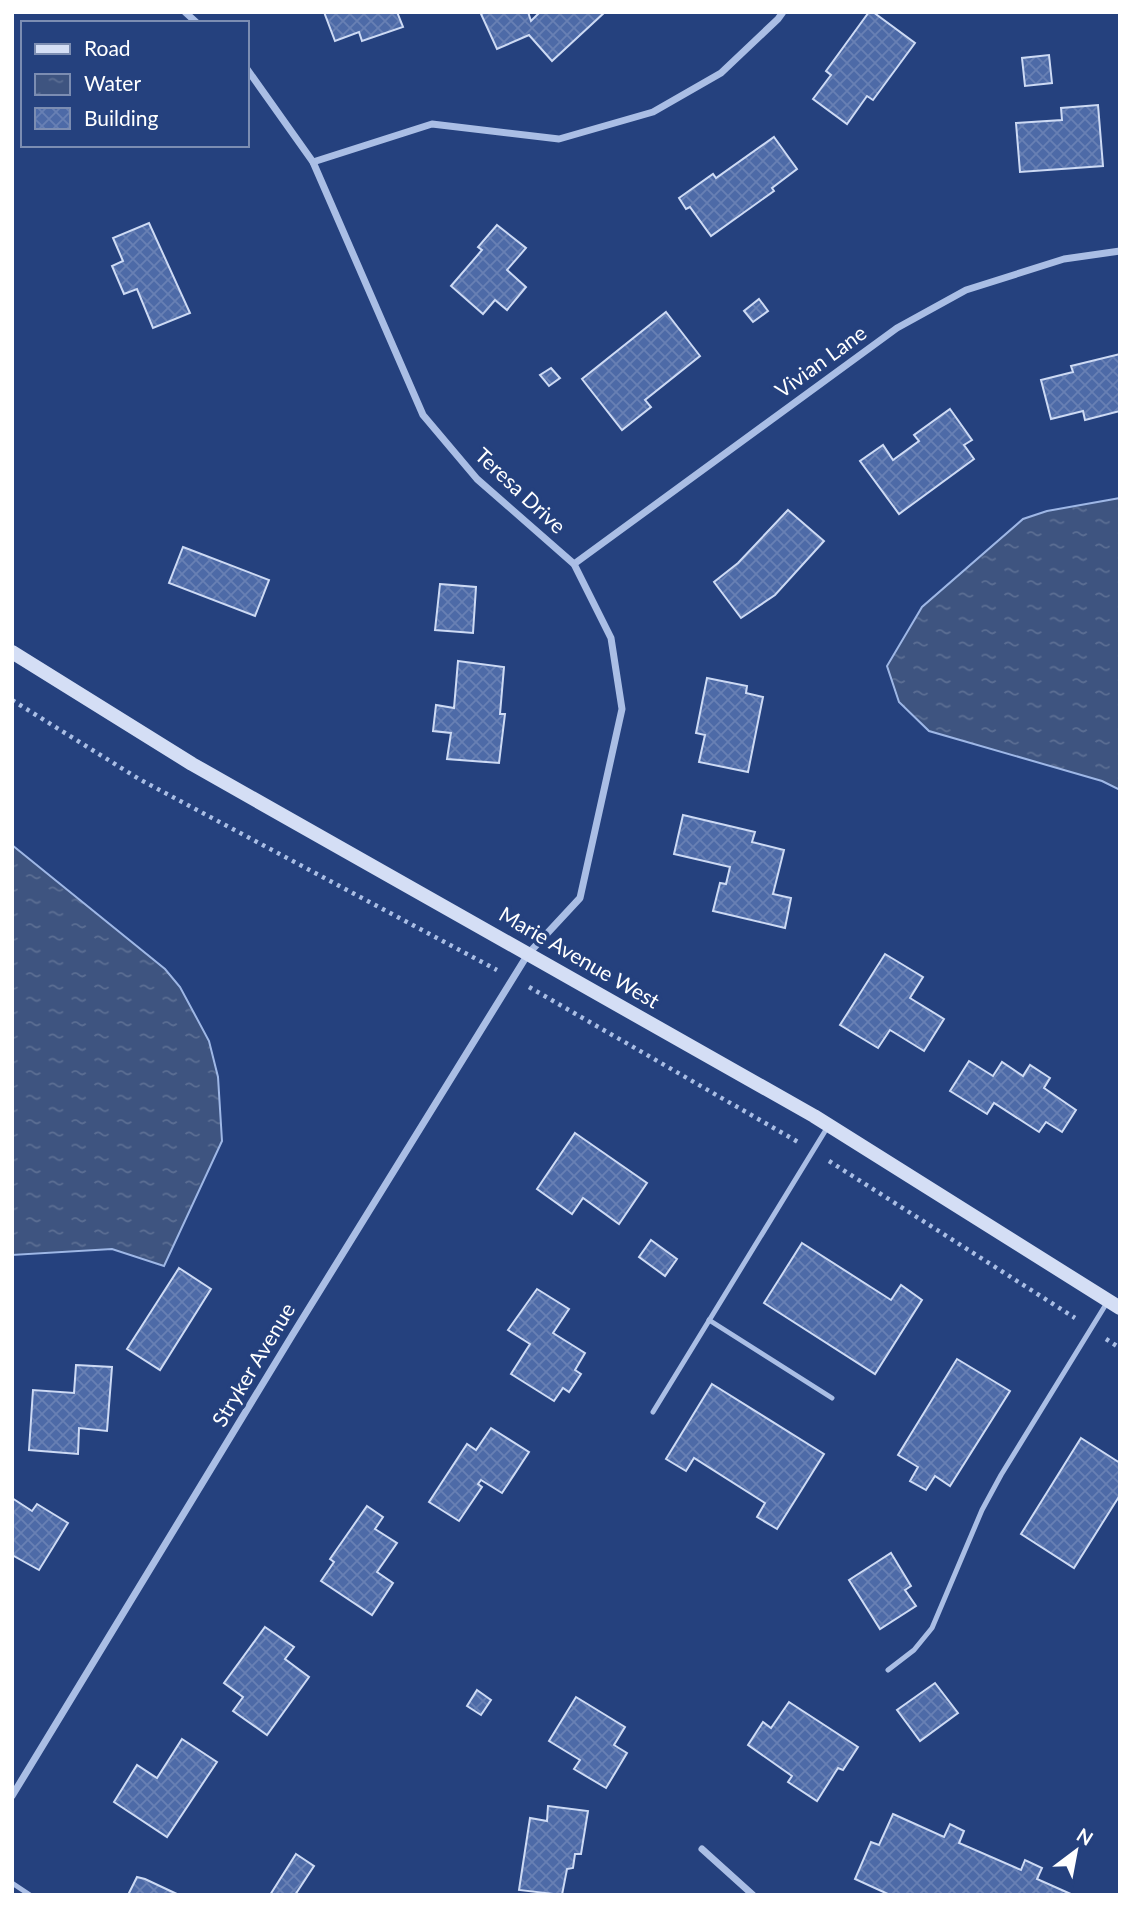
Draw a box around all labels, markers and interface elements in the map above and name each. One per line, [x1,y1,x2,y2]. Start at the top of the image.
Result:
legend [21,21,248,147]
text: Road [84,35,131,60]
text: Water [84,70,141,95]
text: Building [84,105,159,130]
street label: Vivian Lane [770,319,871,402]
street label: Teresa Drive [471,442,571,538]
street label: Marie Avenue West [495,901,665,1013]
street label: Stryker Avenue [206,1298,299,1430]
north arrow [1041,1816,1111,1886]
text: N [1073,1823,1098,1850]

